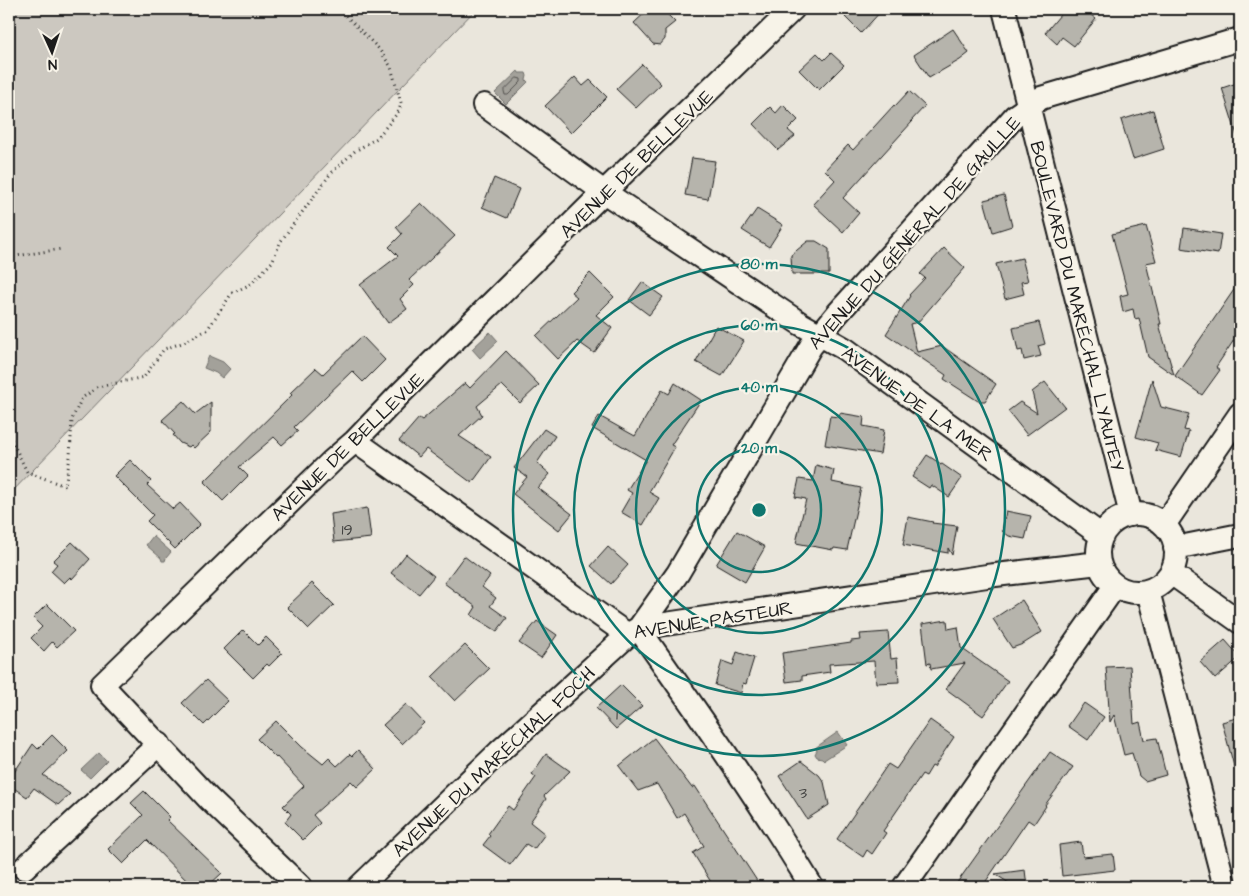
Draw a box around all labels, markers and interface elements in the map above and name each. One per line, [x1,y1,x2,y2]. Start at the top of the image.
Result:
north arrow [28,28,78,78]
text: N [48,54,58,74]
street label: AVENUE DE BELLEVUE [554,83,720,245]
street label: AVENUE DU GÉNÉRAL DE GAULLE [803,110,1028,356]
street label: BOULEVARD DU MARÉCHAL LYAUTEY [1022,138,1131,474]
text: 80 m [741,254,778,275]
text: 60 m [741,315,778,336]
street label: AVENUE DE LA MER [836,340,998,468]
street label: AVENUE DE BELLEVUE [265,366,431,528]
text: 40 m [740,377,778,398]
text: 20 m [740,438,777,459]
centre of rings [750,501,768,519]
house number: 19 [341,519,353,541]
street label: AVENUE PASTEUR [632,595,795,646]
street label: AVENUE DU MARÉCHAL FOCH [387,661,602,864]
house number: 1 [616,704,618,726]
house number: 3 [799,782,807,804]

